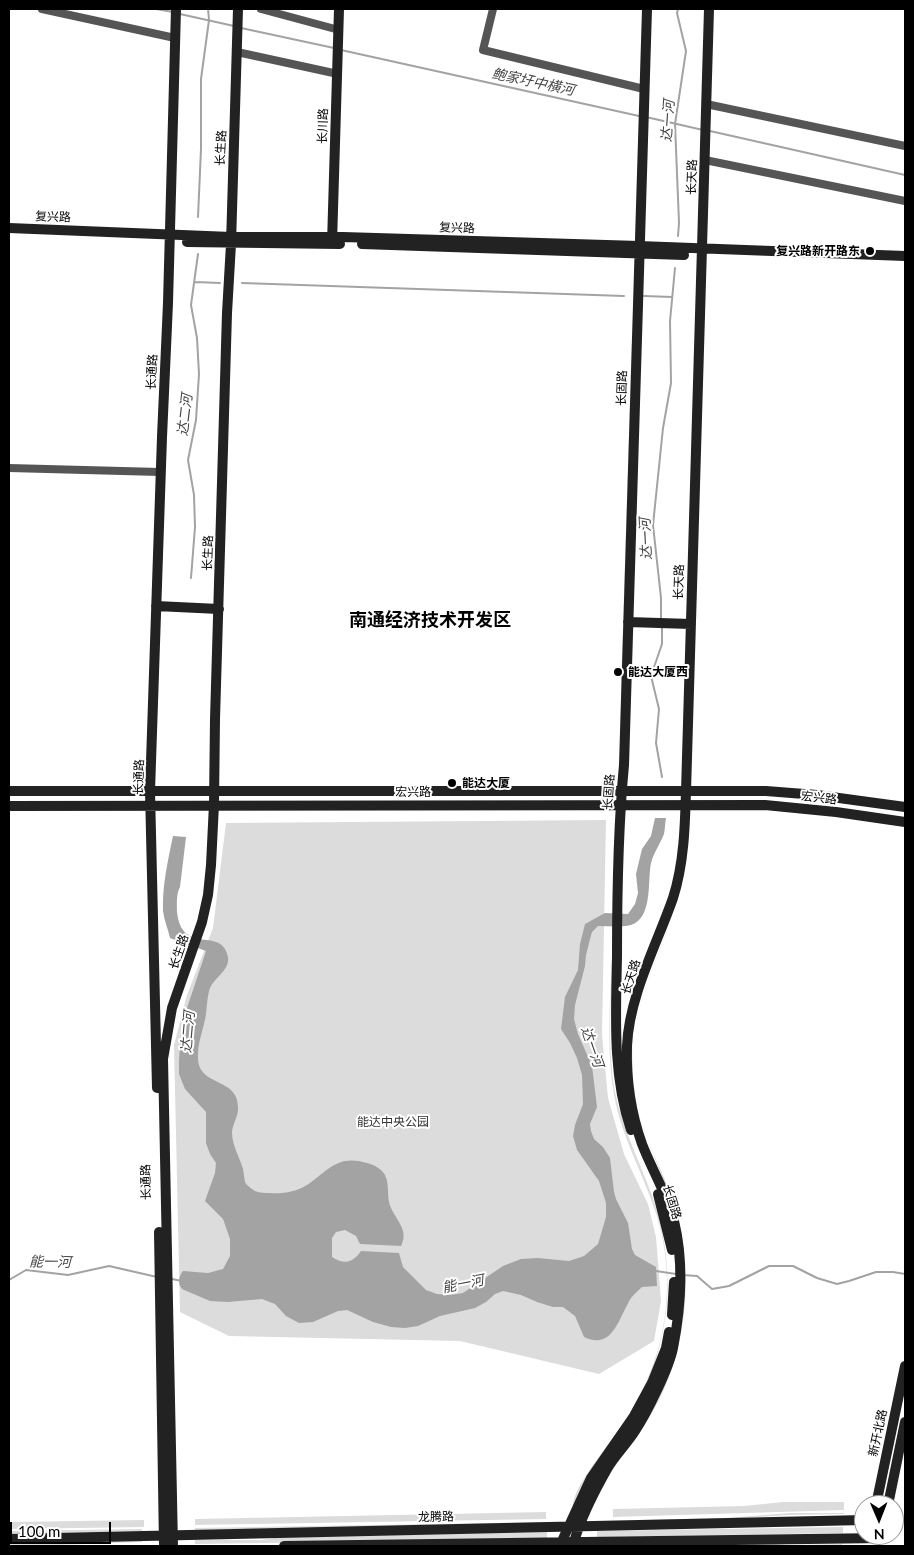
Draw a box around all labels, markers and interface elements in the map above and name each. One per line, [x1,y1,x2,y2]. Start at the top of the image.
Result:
water label: 鲍家圩中横河 [490,65,576,99]
water label: 达一河 [658,99,678,143]
street label: 长川路 [315,108,331,144]
street label: 长生路 [213,130,229,166]
street label: 长天路 [684,159,700,195]
street label: 复兴路 [35,209,71,225]
street label: 复兴路 [439,220,475,236]
place label: 复兴路新开路东 [776,244,860,258]
marker: 复兴路新开路东 [864,245,876,257]
street label: 长通路 [144,354,160,390]
street label: 长固路 [614,370,630,406]
water label: 达二河 [174,393,196,437]
water label: 达一河 [637,518,655,560]
street label: 长生路 [200,535,216,571]
street label: 长天路 [671,564,687,600]
district label: 南通经济技术开发区 [349,609,511,631]
place label: 能达大厦西 [628,665,688,679]
marker: 能达大厦西 [612,666,624,678]
street label: 长通路 [131,759,147,795]
street label: 长固路 [601,774,617,810]
place label: 能达大厦 [462,776,510,790]
marker: 能达大厦 [446,777,458,789]
street label: 宏兴路 [395,785,431,799]
street label: 宏兴路 [800,789,838,807]
street label: 长生路 [166,933,192,971]
street label: 长天路 [619,958,643,996]
water label: 达二河 [178,1010,198,1054]
water label: 达一河 [577,1024,607,1070]
park label: 能达中央公园 [357,1115,429,1129]
street label: 长通路 [138,1164,154,1200]
street label: 长固路 [660,1183,684,1221]
water label: 能一河 [29,1253,71,1271]
water label: 能一河 [441,1272,485,1296]
street label: 新开北路 [866,1408,890,1458]
north arrow [854,1495,904,1545]
street label: 龙腾路 [418,1509,454,1525]
scale bar [12,1512,114,1544]
text: 100 m [18,1522,60,1540]
text: N [874,1526,885,1543]

